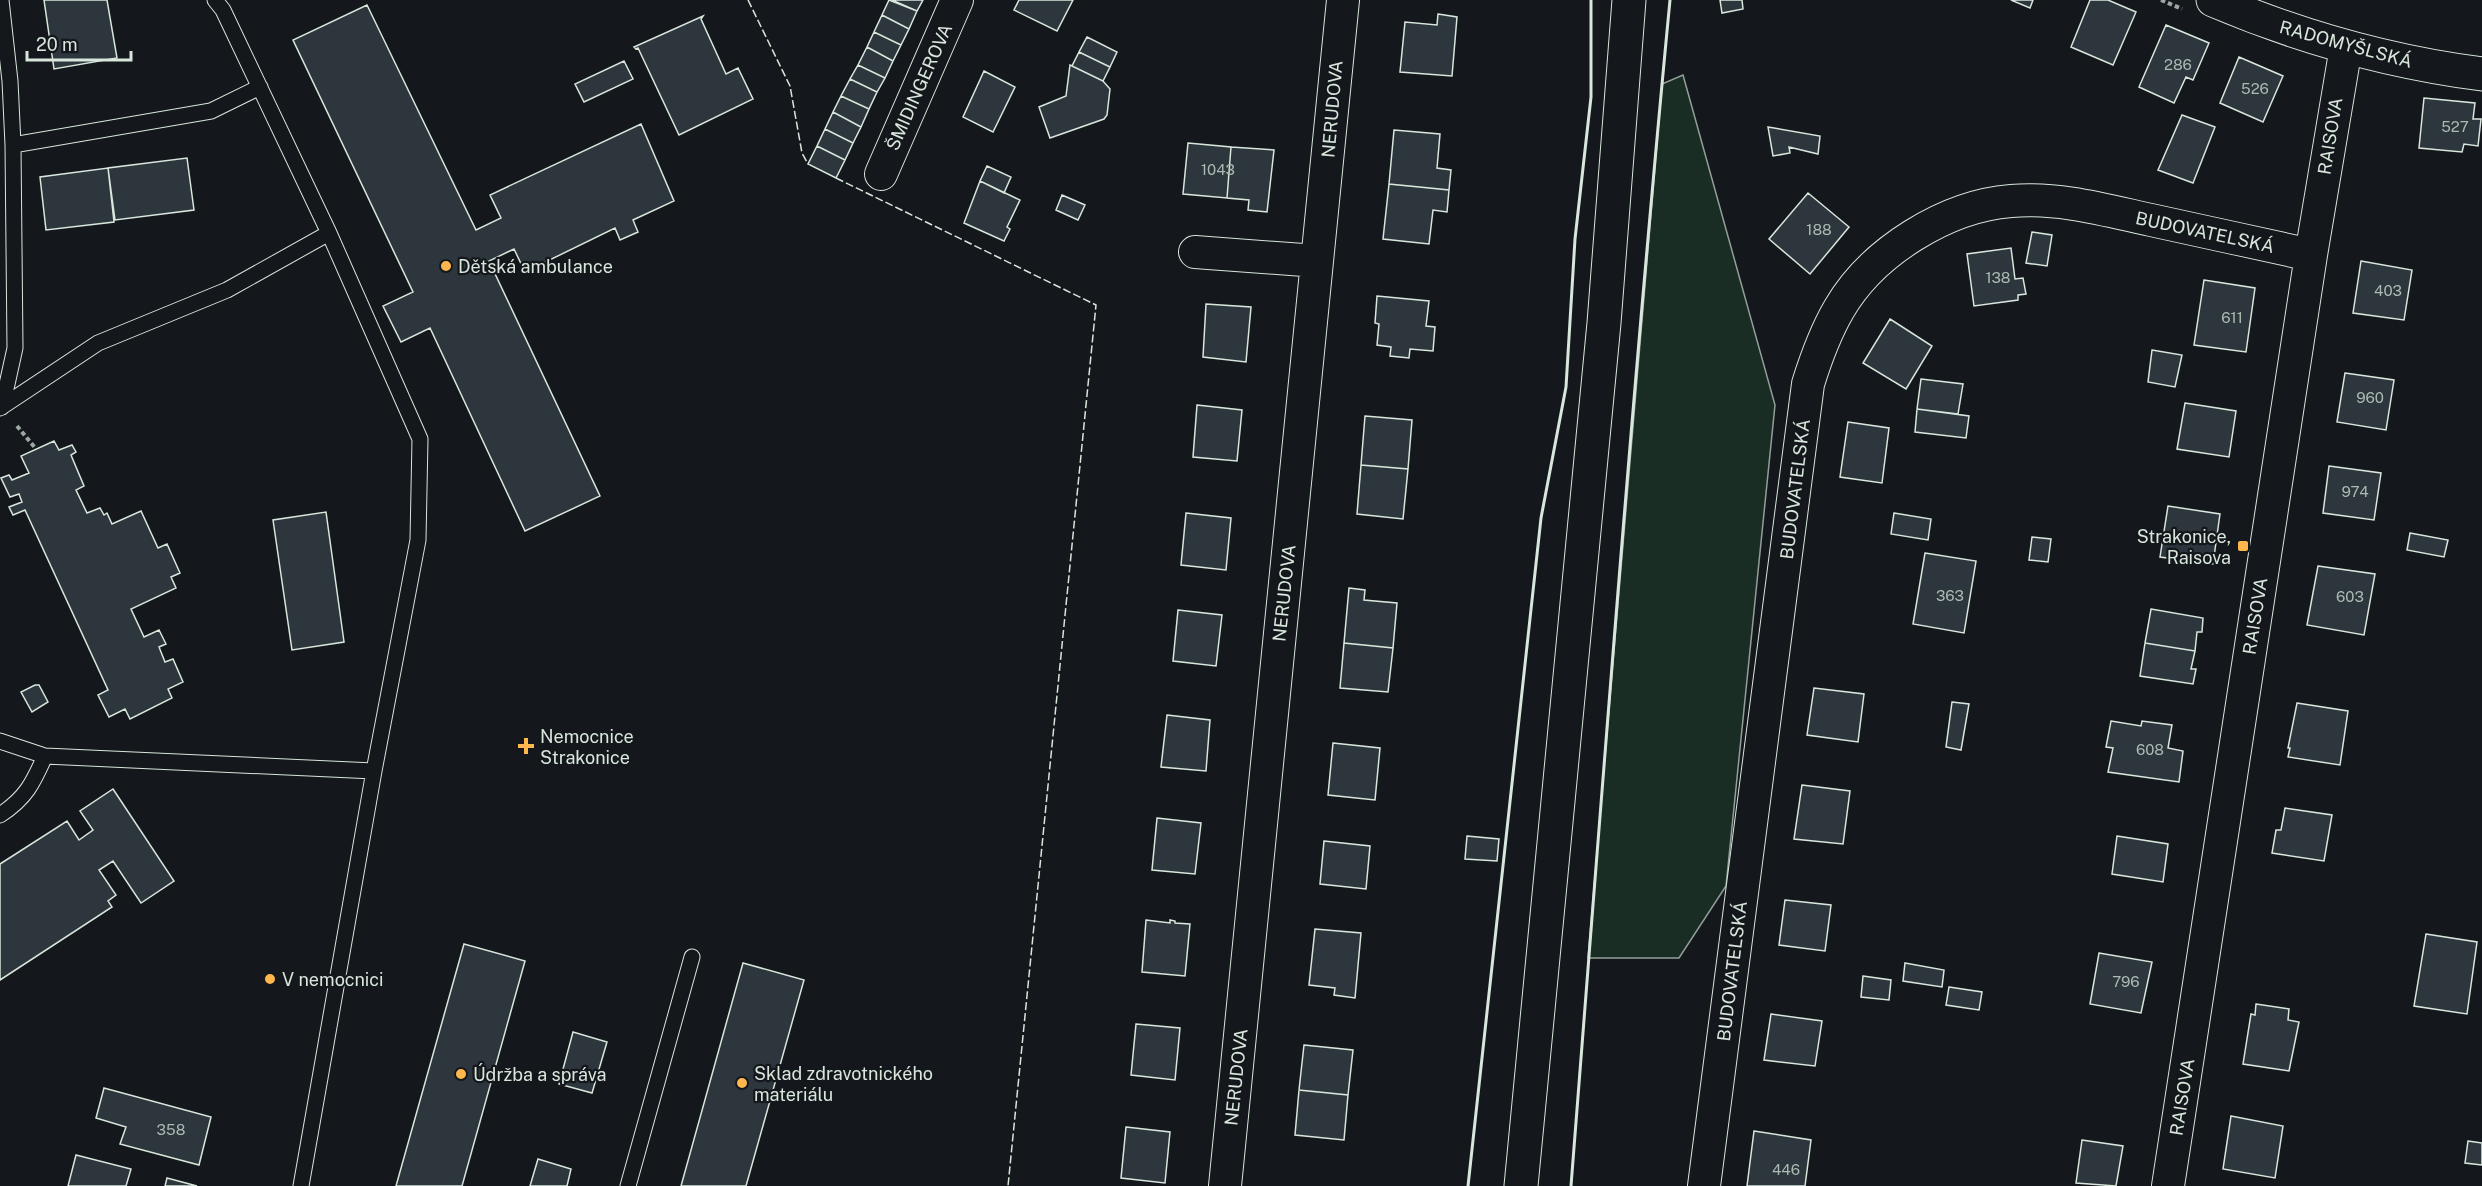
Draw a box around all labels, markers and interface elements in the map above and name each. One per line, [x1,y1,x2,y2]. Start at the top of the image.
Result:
street label: RADOMYŠLSKÁ [2277,15,2415,72]
street label: ŠMIDINGEROVA [882,20,956,154]
scale bar [27,24,130,62]
text: 20 m [36,34,78,55]
house number: 286 [2164,56,2192,73]
street label: NERUDOVA [1317,59,1347,159]
house number: 526 [2241,80,2269,97]
street label: RAISOVA [2314,96,2346,176]
house number: 527 [2441,118,2469,135]
house number: 1043 [1201,161,1235,178]
street label: BUDOVATELSKÁ [2134,206,2277,257]
house number: 188 [1806,221,1832,238]
place label: Dětská ambulance [458,256,613,277]
marker: Dětská ambulance [439,259,453,273]
house number: 138 [1985,269,2011,286]
house number: 403 [2374,282,2402,299]
house number: 611 [2221,309,2243,326]
house number: 960 [2356,389,2384,406]
street label: BUDOVATELSKÁ [1775,417,1814,560]
house number: 974 [2341,483,2369,500]
place label: Strakonice, Raisova [2137,526,2231,568]
marker: Strakonice, Raisova [2236,539,2250,553]
street label: NERUDOVA [1268,543,1300,643]
street label: RAISOVA [2239,576,2271,656]
house number: 363 [1936,587,1964,604]
house number: 603 [2336,588,2364,605]
place label: Nemocnice Strakonice [540,726,634,768]
marker: Nemocnice Strakonice [517,737,535,755]
house number: 608 [2136,741,2164,758]
street label: BUDOVATELSKÁ [1712,899,1751,1042]
place label: V nemocnici [282,969,383,990]
marker: V nemocnici [263,972,277,986]
house number: 796 [2112,973,2140,990]
street label: NERUDOVA [1220,1027,1252,1127]
street label: RAISOVA [2166,1057,2198,1137]
place label: Údržba a správa [473,1063,607,1085]
place label: Sklad zdravotnického materiálu [754,1063,933,1105]
marker: Údržba a správa [454,1067,468,1081]
marker: Sklad zdravotnického materiálu [735,1076,749,1090]
house number: 358 [157,1121,185,1138]
house number: 446 [1772,1161,1800,1178]

